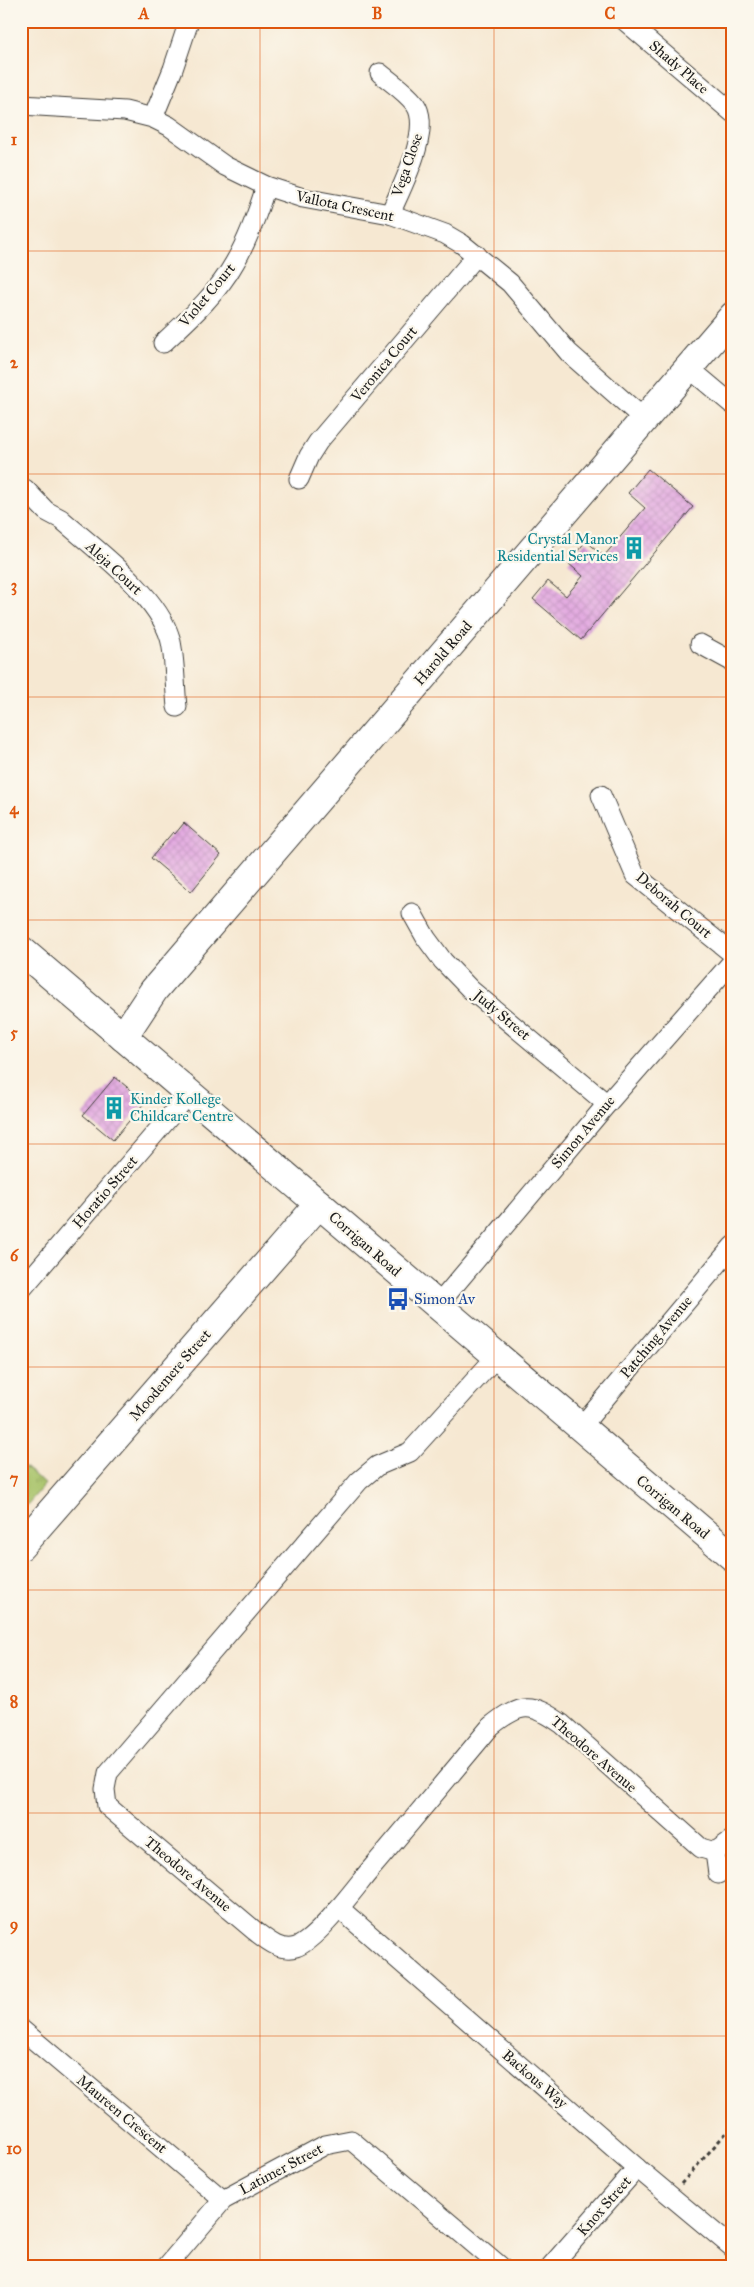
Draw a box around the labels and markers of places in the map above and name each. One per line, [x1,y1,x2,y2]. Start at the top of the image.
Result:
place label: Crystal Manor Residential Services [497,530,618,565]
building icon: Crystal Manor Residential Services [621,535,647,561]
place label: Kinder Kollege Childcare Centre [130,1090,234,1125]
building icon: Kinder Kollege Childcare Centre [101,1095,127,1121]
bus stop icon: Simon Av [385,1286,411,1312]
place label: Simon Av [414,1290,476,1308]

